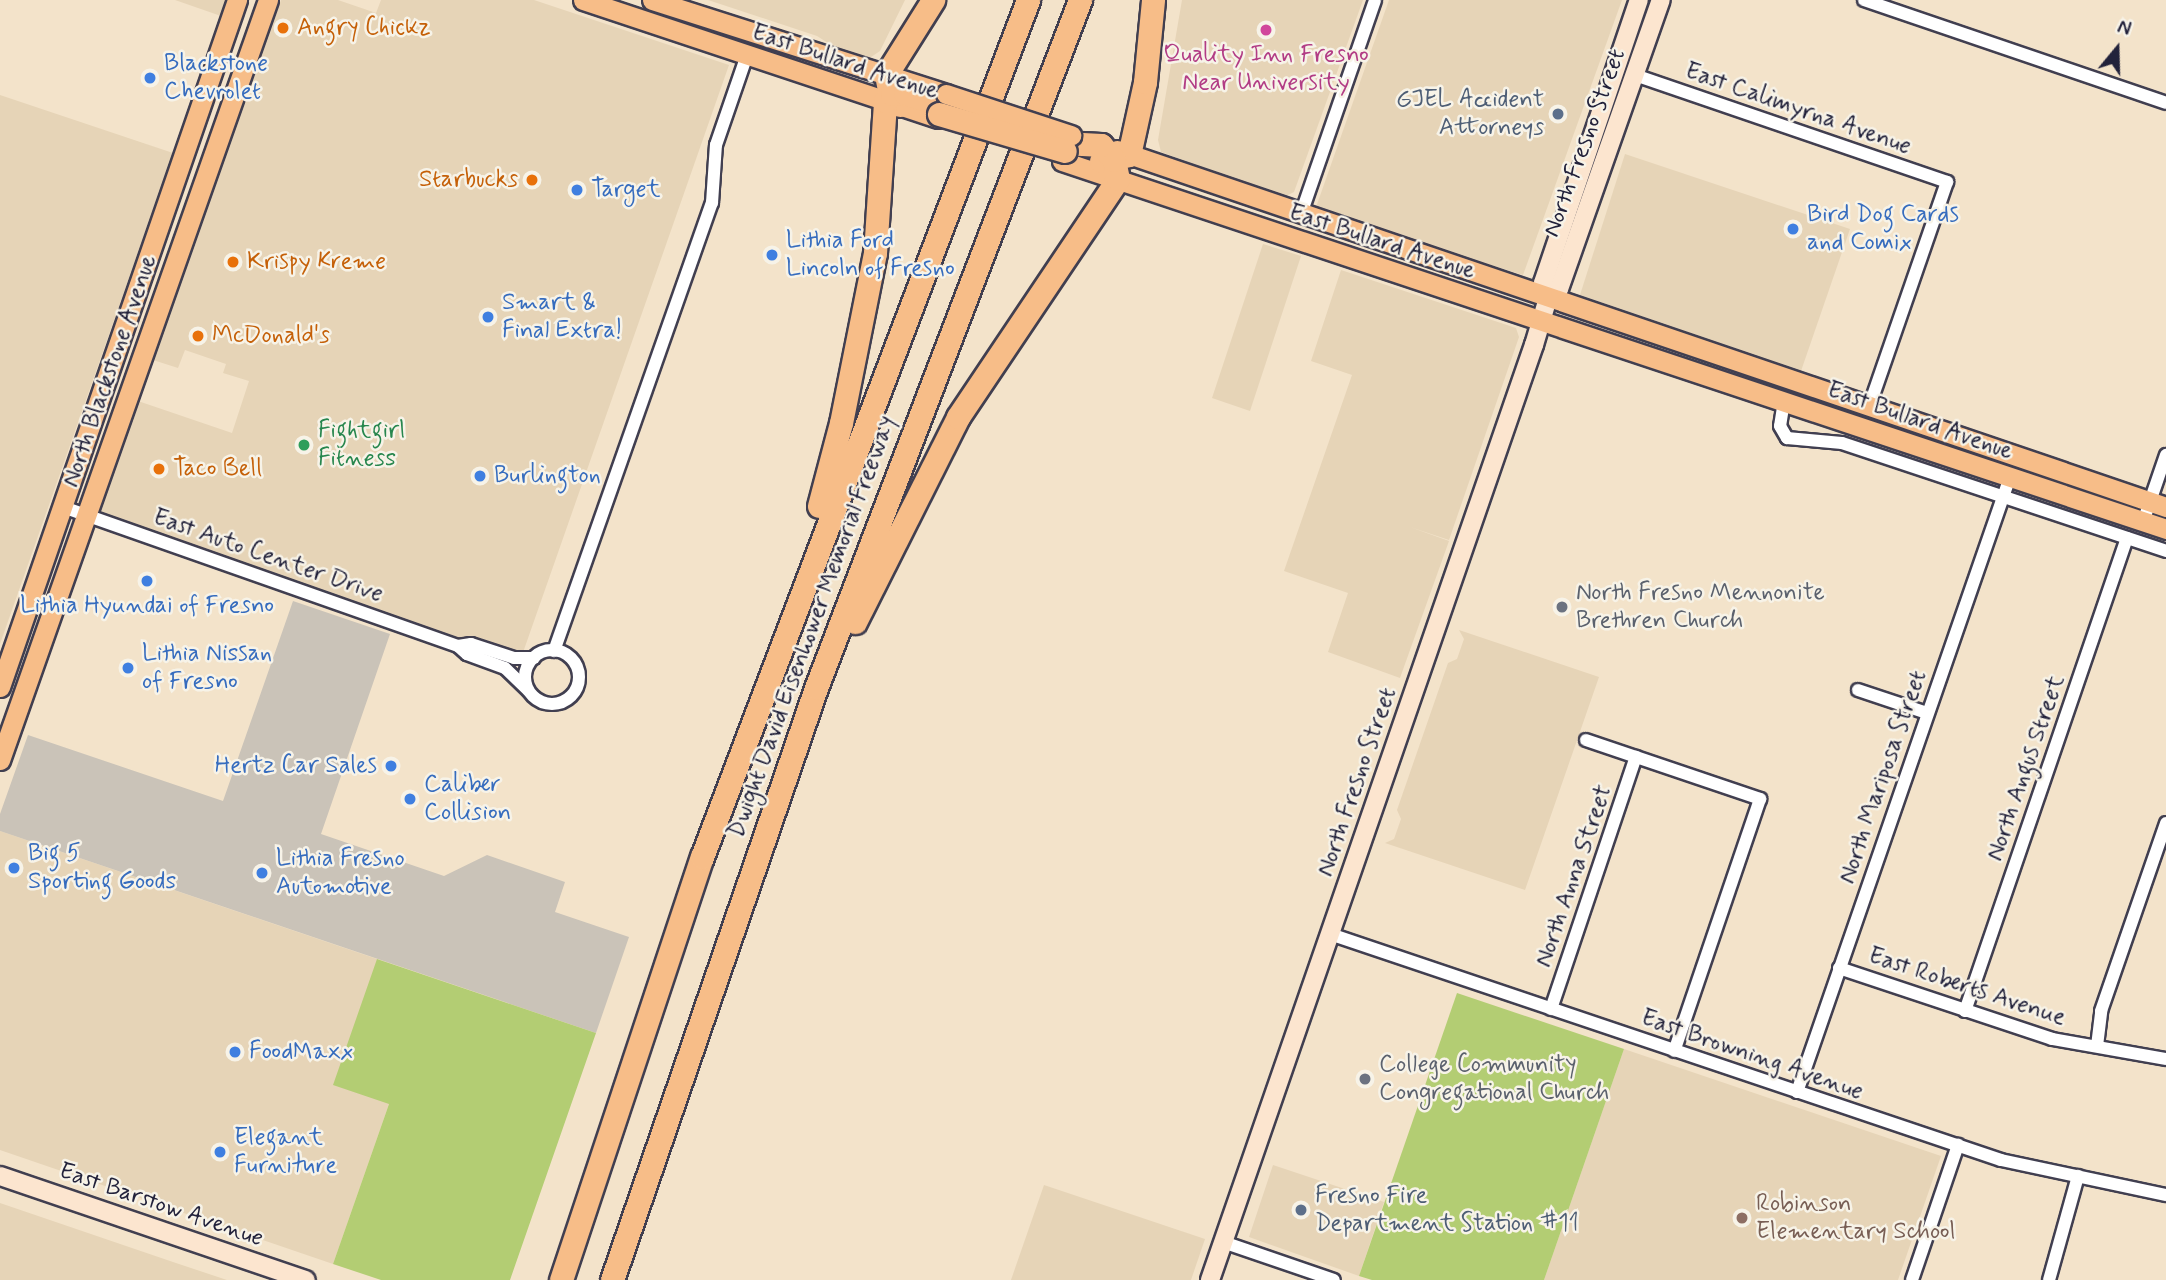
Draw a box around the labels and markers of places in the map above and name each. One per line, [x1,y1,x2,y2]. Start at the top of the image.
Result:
place label: Angry Chickz [297,14,435,42]
marker: Angry Chickz [275,20,291,36]
marker: Quality Inn Fresno Near University [1258,22,1274,38]
place label: Quality Inn Fresno Near University [1168,41,1364,97]
place label: Blackstone Chevrolet [164,50,268,106]
marker: Blackstone Chevrolet [142,70,158,86]
place label: GJEL Accident Attorneys [1395,86,1544,142]
marker: GJEL Accident Attorneys [1550,106,1566,122]
place label: Starbucks [419,166,518,194]
marker: Starbucks [524,172,540,188]
place label: Target [591,176,661,204]
marker: Target [569,182,585,198]
place label: Bird Dog Cards and Comix [1807,201,1962,257]
marker: Bird Dog Cards and Comix [1785,221,1801,237]
place label: Lithia Ford Lincoln of Fresno [786,227,957,283]
marker: Lithia Ford Lincoln of Fresno [764,247,780,263]
place label: Krispy Kreme [247,248,391,276]
marker: Krispy Kreme [225,254,241,270]
place label: Smart & Final Extra! [502,289,621,345]
marker: Smart & Final Extra! [480,309,496,325]
place label: McDonald's [212,322,330,350]
marker: McDonald's [190,328,206,344]
place label: Fightgirl Fitness [318,417,405,473]
marker: Fightgirl Fitness [296,437,312,453]
place label: Taco Bell [173,455,261,483]
marker: Taco Bell [151,461,167,477]
place label: Burlington [494,462,601,490]
marker: Burlington [472,468,488,484]
marker: Lithia Hyundai of Fresno [139,573,155,589]
place label: North Fresno Mennonite Brethren Church [1576,579,1821,635]
place label: Lithia Hyundai of Fresno [23,592,271,620]
marker: North Fresno Mennonite Brethren Church [1554,599,1570,615]
place label: Lithia Nissan of Fresno [142,640,271,696]
marker: Lithia Nissan of Fresno [120,660,136,676]
place label: Hertz Car Sales [212,752,377,780]
marker: Hertz Car Sales [383,758,399,774]
place label: Caliber Collision [424,771,511,827]
marker: Caliber Collision [402,791,418,807]
place label: Big 5 Sporting Goods [28,840,175,896]
place label: Lithia Fresno Automotive [276,845,405,901]
marker: Big 5 Sporting Goods [6,860,22,876]
marker: Lithia Fresno Automotive [254,865,270,881]
place label: FoodMaxx [249,1038,353,1066]
marker: FoodMaxx [227,1044,243,1060]
place label: College Community Congregational Church [1379,1051,1615,1107]
marker: College Community Congregational Church [1357,1071,1373,1087]
place label: Elegant Furniture [234,1124,337,1180]
marker: Elegant Furniture [212,1144,228,1160]
place label: Fresno Fire Department Station #11 [1315,1182,1577,1238]
place label: Robinson Elementary School [1756,1190,1955,1246]
marker: Fresno Fire Department Station #11 [1293,1202,1309,1218]
marker: Robinson Elementary School [1734,1210,1750,1226]

